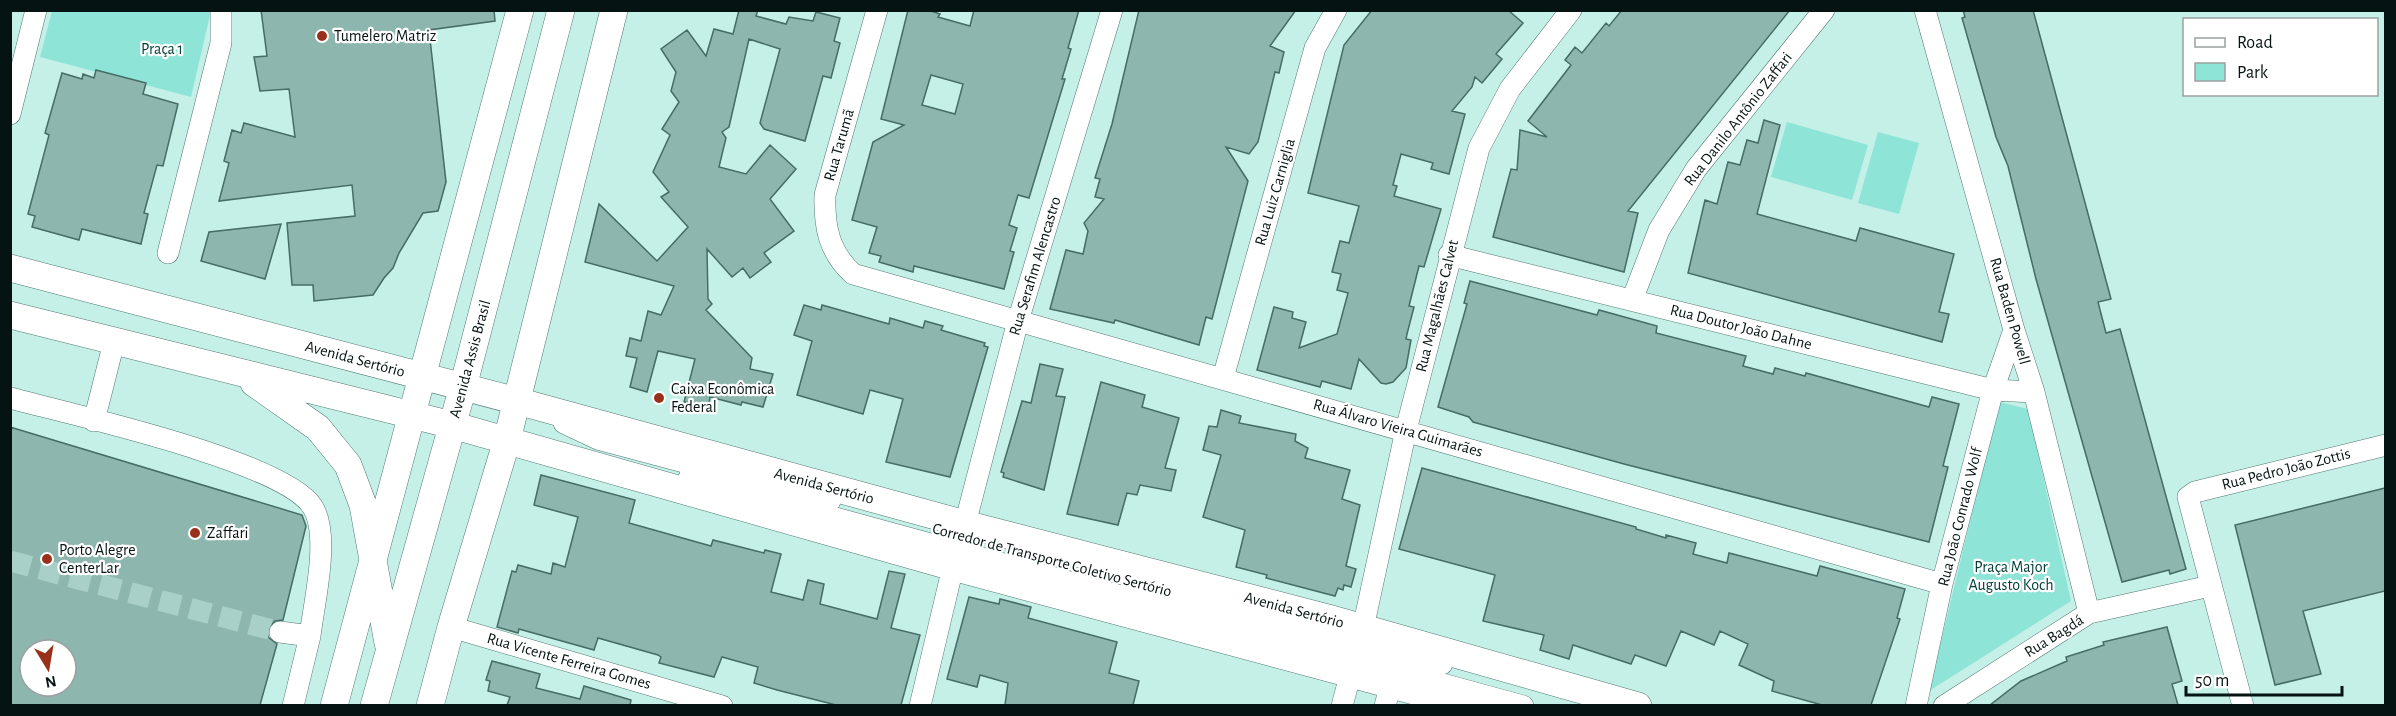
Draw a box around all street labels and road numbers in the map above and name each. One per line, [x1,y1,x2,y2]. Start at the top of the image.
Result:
street label: Rua Danilo Antônio Zaffari [1681,49,1795,189]
street label: Rua Tarumã [821,107,857,183]
street label: Rua Luiz Carniglia [1252,137,1298,247]
street label: Rua Serafim Alencastro [1006,195,1064,337]
street label: Rua Magalhães Calvet [1413,238,1461,374]
street label: Rua Baden Powell [1987,256,2033,366]
street label: Avenida Assis Brasil [447,298,493,420]
street label: Rua Doutor João Dahne [1669,302,1813,352]
street label: Avenida Sertório [303,338,407,380]
street label: Rua Álvaro Vieira Guimarães [1311,394,1485,460]
street label: Rua João Conrado Wolf [1935,445,1985,588]
street label: Rua Pedro João Zottis [2220,445,2352,493]
street label: Avenida Sertório [772,465,876,507]
street label: Corredor de Transporte Coletivo Sertório [931,520,1174,600]
street label: Avenida Sertório [1242,589,1346,631]
street label: Rua Bagdá [2022,612,2086,660]
street label: Rua Vicente Ferreira Gomes [485,630,653,692]

